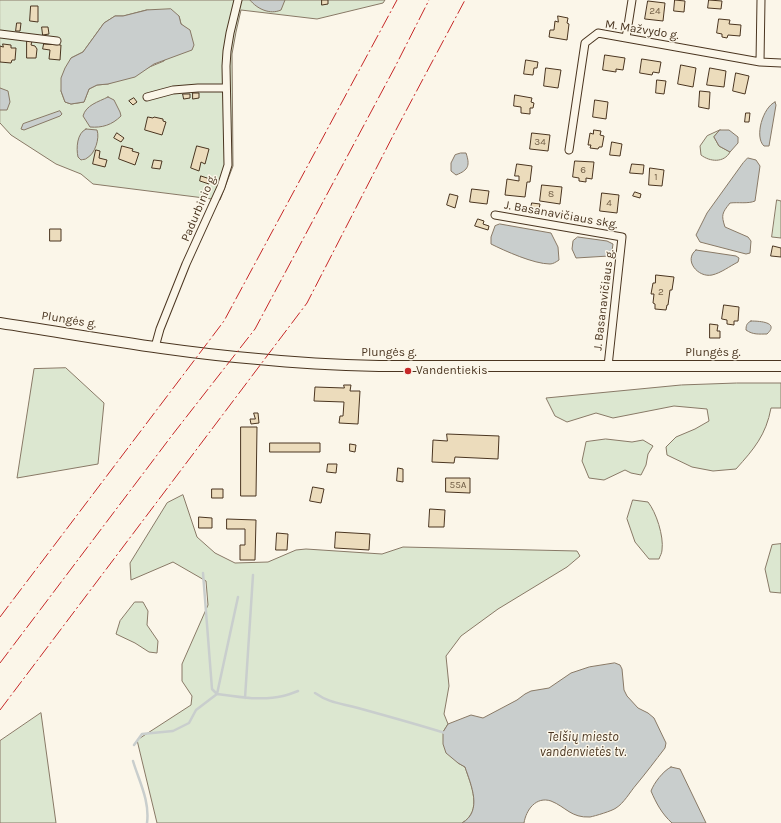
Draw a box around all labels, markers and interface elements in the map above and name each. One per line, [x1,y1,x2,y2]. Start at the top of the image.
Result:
house number: 24 [649,5,661,17]
street label: M. Mažvydo g. [604,17,680,43]
house number: 34 [534,136,546,148]
house number: 6 [580,164,586,176]
house number: 1 [654,171,658,183]
street label: Padurbinio g. [178,172,220,244]
house number: 8 [548,188,554,200]
house number: 4 [606,197,612,209]
street label: J. Basanavičiaus skg. [503,198,619,232]
street label: J. Basanavičiaus g. [591,249,617,351]
house number: 2 [658,286,664,298]
street label: Plungės g. [40,309,98,331]
street label: Plungės g. [361,346,417,360]
street label: Plungės g. [685,346,741,360]
place label: Vandentiekis [416,364,488,378]
marker: Vandentiekis [403,366,413,376]
house number: 55A [449,479,467,491]
water label: Telšių miesto vandenvietės tv. [540,729,626,760]

